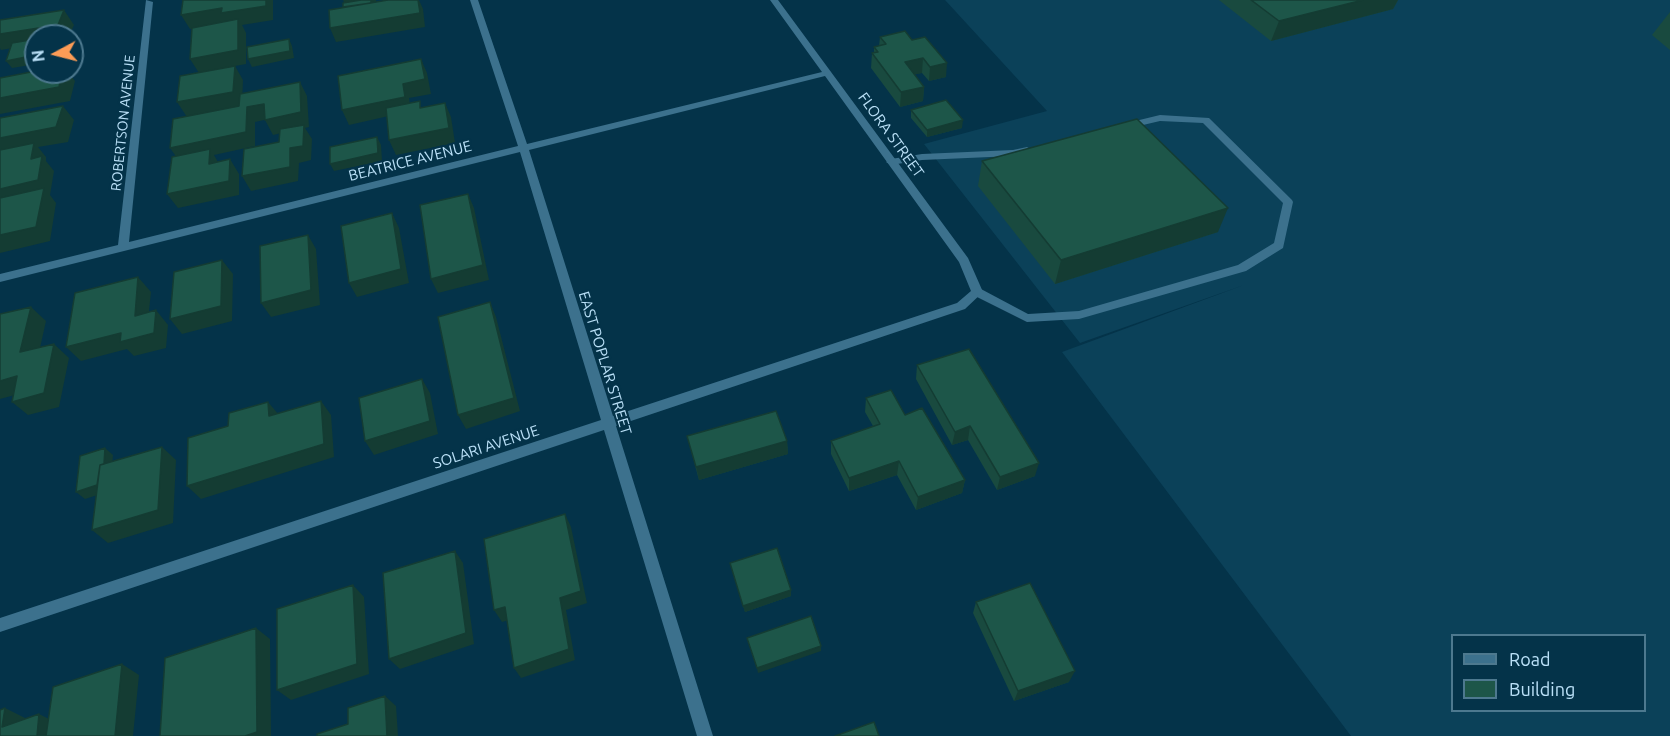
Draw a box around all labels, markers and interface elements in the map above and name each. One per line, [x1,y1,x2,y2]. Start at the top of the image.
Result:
north arrow [24,24,84,84]
text: N [28,49,48,63]
street label: ROBERTSON AVENUE [107,54,139,192]
street label: FLORA STREET [854,89,928,181]
street label: BEATRICE AVENUE [347,137,473,185]
street label: EAST POPLAR STREET [575,289,635,437]
street label: SOLARI AVENUE [431,421,541,473]
legend [1451,634,1646,712]
text: Road [1509,649,1551,669]
text: Building [1509,679,1575,699]

